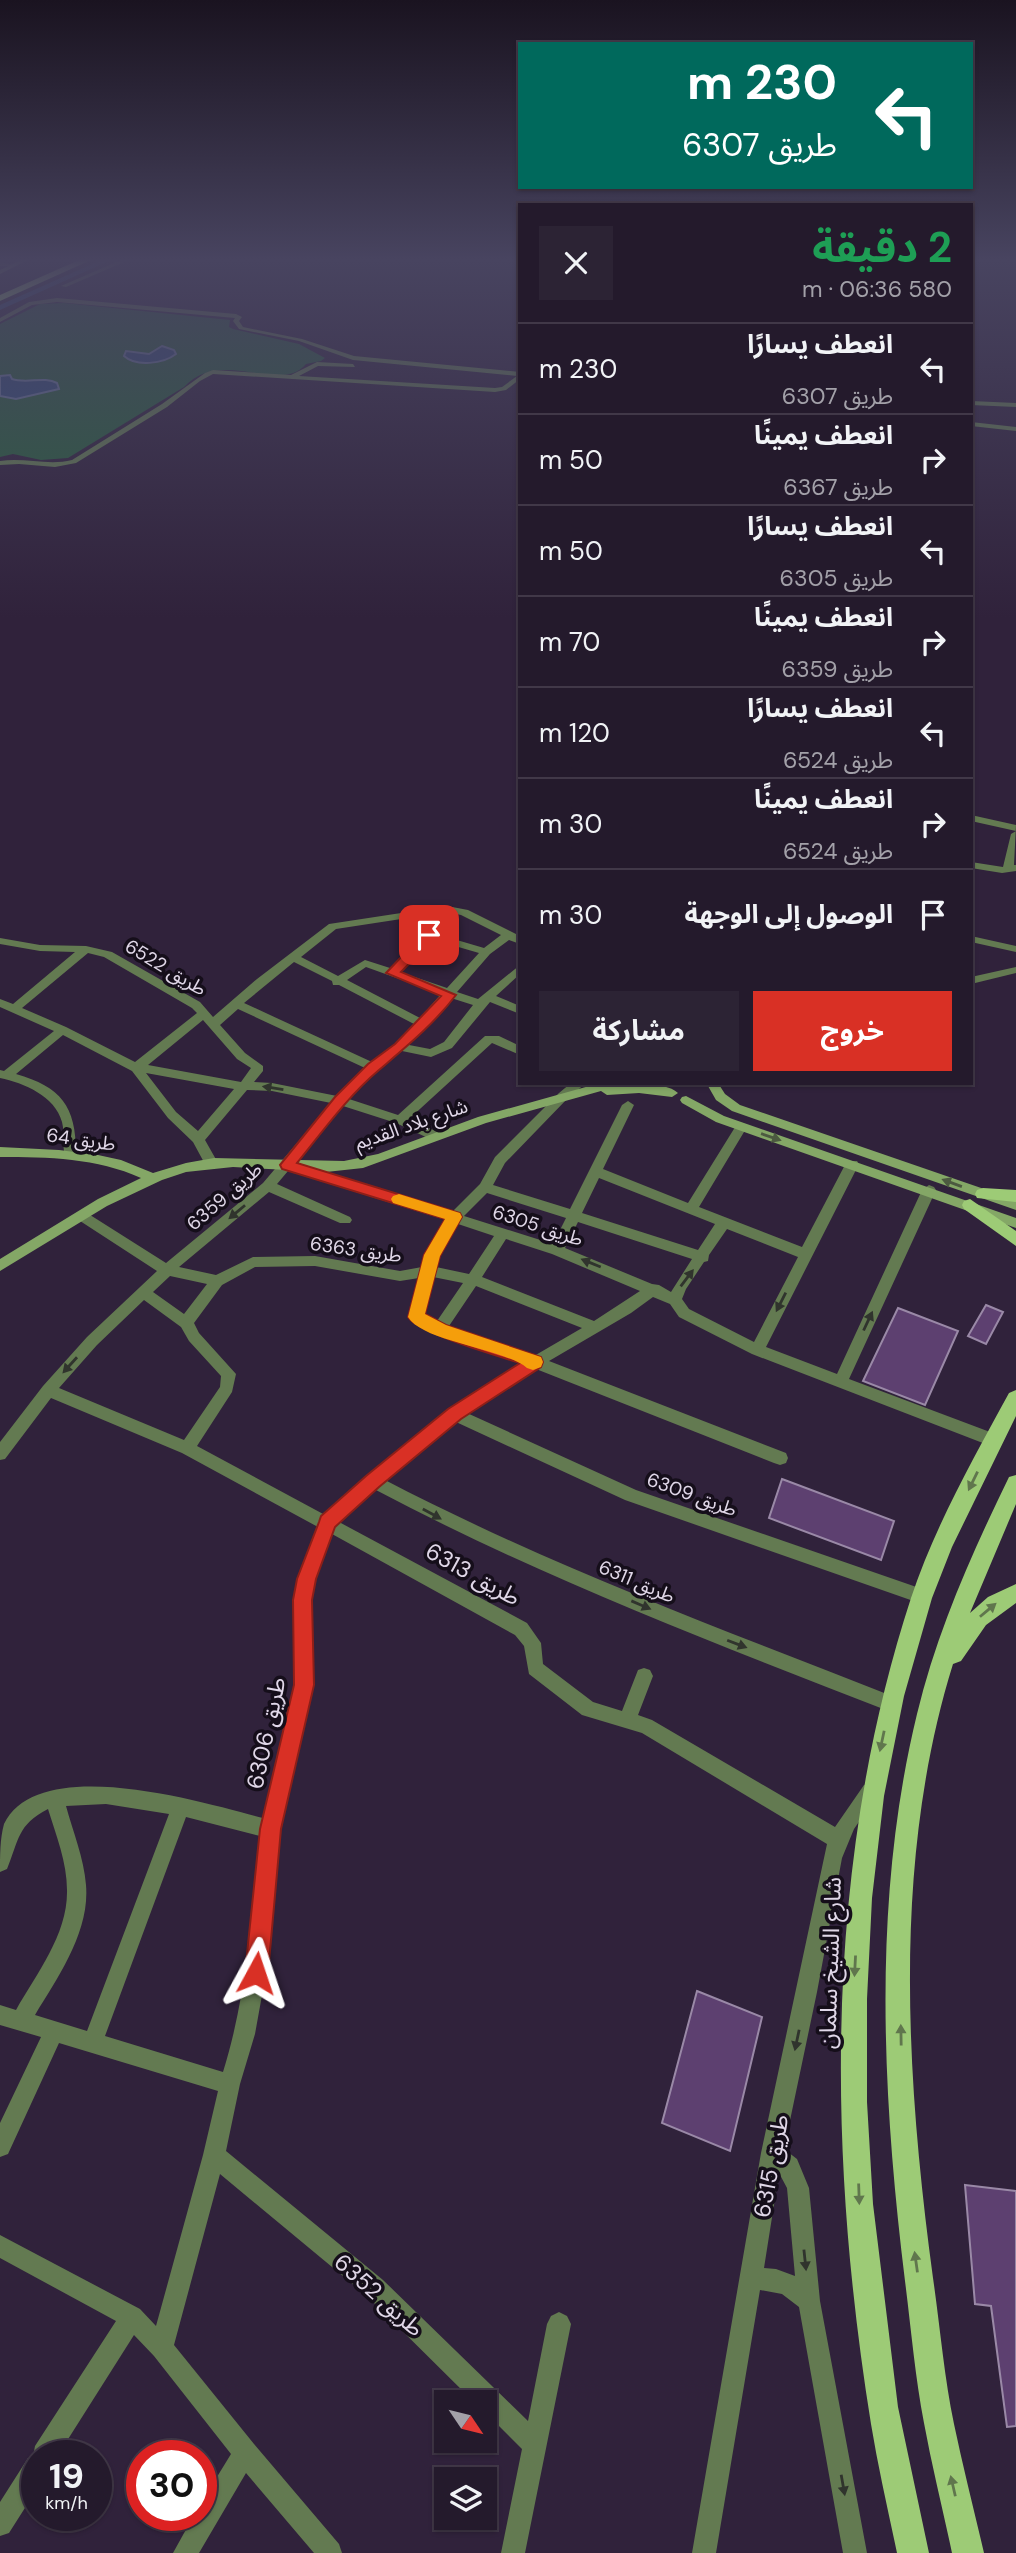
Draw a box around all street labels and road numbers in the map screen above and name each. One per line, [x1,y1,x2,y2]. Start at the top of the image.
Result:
street label: طريق 6522 [120,933,211,1002]
street label: شارع بلاد القديم [351,1093,472,1157]
street label: طريق 64 [45,1122,117,1157]
street label: طريق 6359 [181,1157,267,1236]
street label: طريق 6305 [489,1199,586,1252]
street label: طريق 6363 [309,1231,403,1268]
street label: طريق 6309 [643,1467,740,1522]
street label: طريق 6313 [420,1536,526,1612]
street label: طريق 6311 [595,1554,679,1609]
street label: طريق 6306 [239,1674,293,1792]
street label: شارع الشيخ سلمان [812,1876,850,2050]
street label: طريق 6315 [746,2112,796,2220]
street label: طريق 6352 [328,2247,430,2343]

